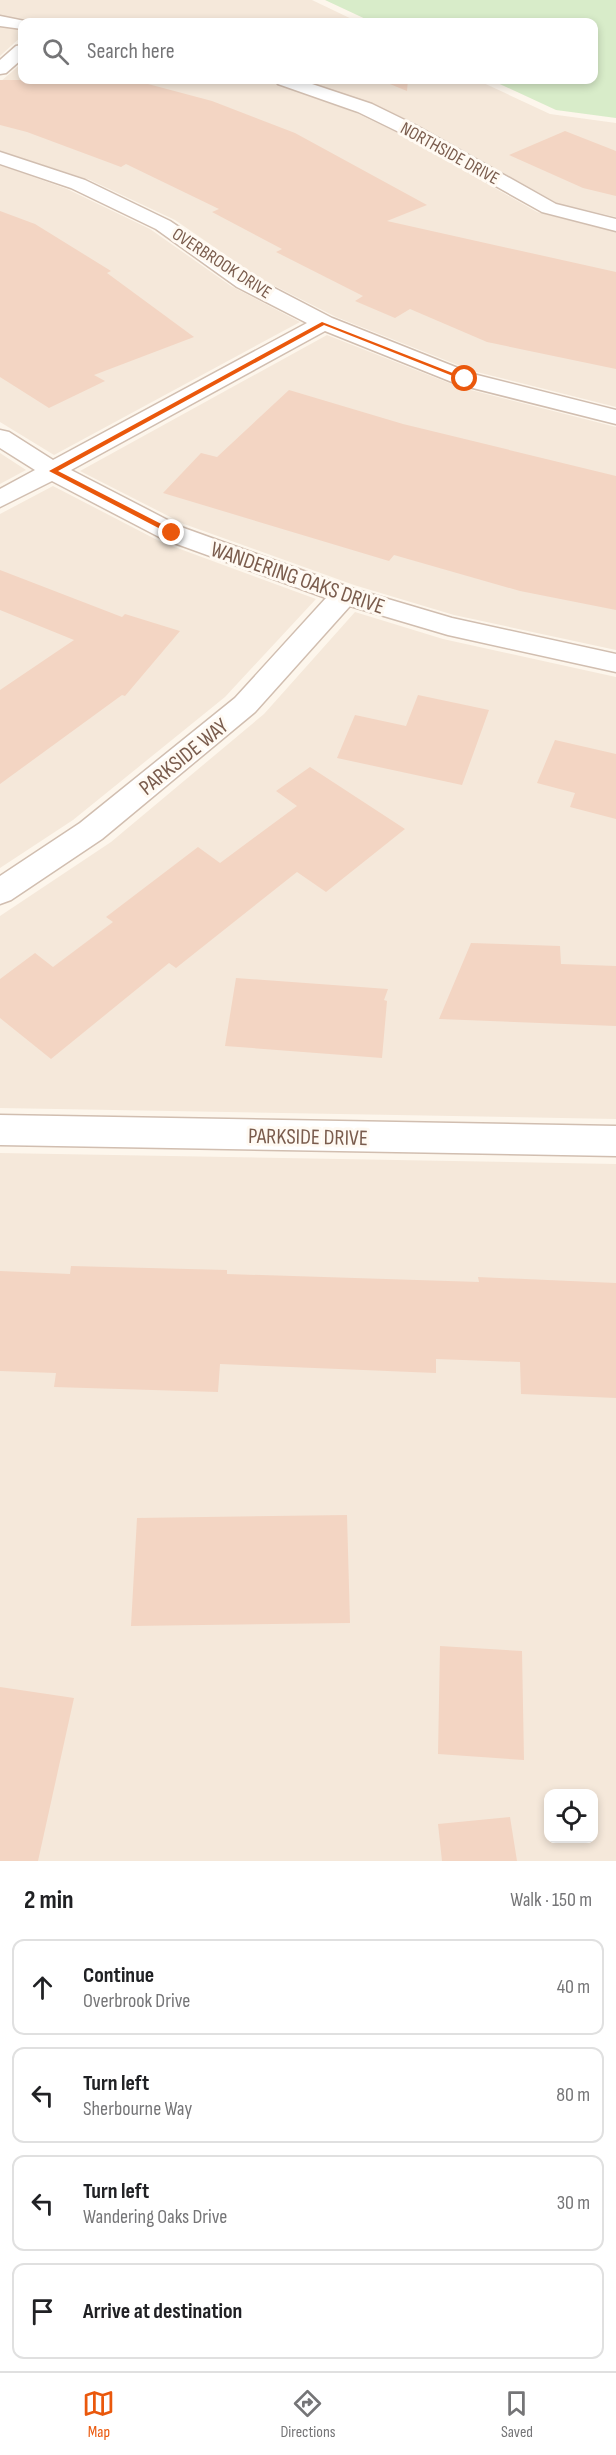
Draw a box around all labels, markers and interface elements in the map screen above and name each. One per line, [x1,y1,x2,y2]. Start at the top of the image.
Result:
search box [18,18,598,84]
icon: search [39,35,72,68]
text: Search here [87,38,174,65]
street label: NORTHSIDE DRIVE [397,118,503,189]
street label: OVERBROOK DRIVE [168,224,275,303]
route start [451,365,477,391]
route end [158,519,184,545]
street label: WANDERING OAKS DRIVE [207,536,388,621]
street label: PARKSIDE WAY [134,713,234,801]
street label: PARKSIDE DRIVE [248,1123,368,1152]
map controls [544,1789,598,1843]
button: locate [544,1789,598,1843]
text: 2 min [24,1885,74,1916]
text: Walk · 150 m [510,1888,592,1912]
text: Continue [83,1962,154,1989]
icon: ahead [26,1971,59,2004]
text: 40 m [557,1975,590,1999]
text: Overbrook Drive [83,1989,190,2013]
text: Turn left [83,2070,149,2097]
icon: left [26,2079,59,2112]
text: 80 m [556,2083,590,2107]
text: Sherbourne Way [83,2097,192,2121]
text: Turn left [83,2178,149,2205]
icon: left [26,2187,59,2220]
text: 30 m [557,2191,590,2215]
text: Wandering Oaks Drive [83,2205,227,2229]
icon: arrive [26,2295,59,2328]
text: Arrive at destination [83,2298,242,2325]
tab: Map [82,2387,115,2442]
tab: Directions [280,2387,335,2442]
tab: Saved [500,2387,533,2442]

